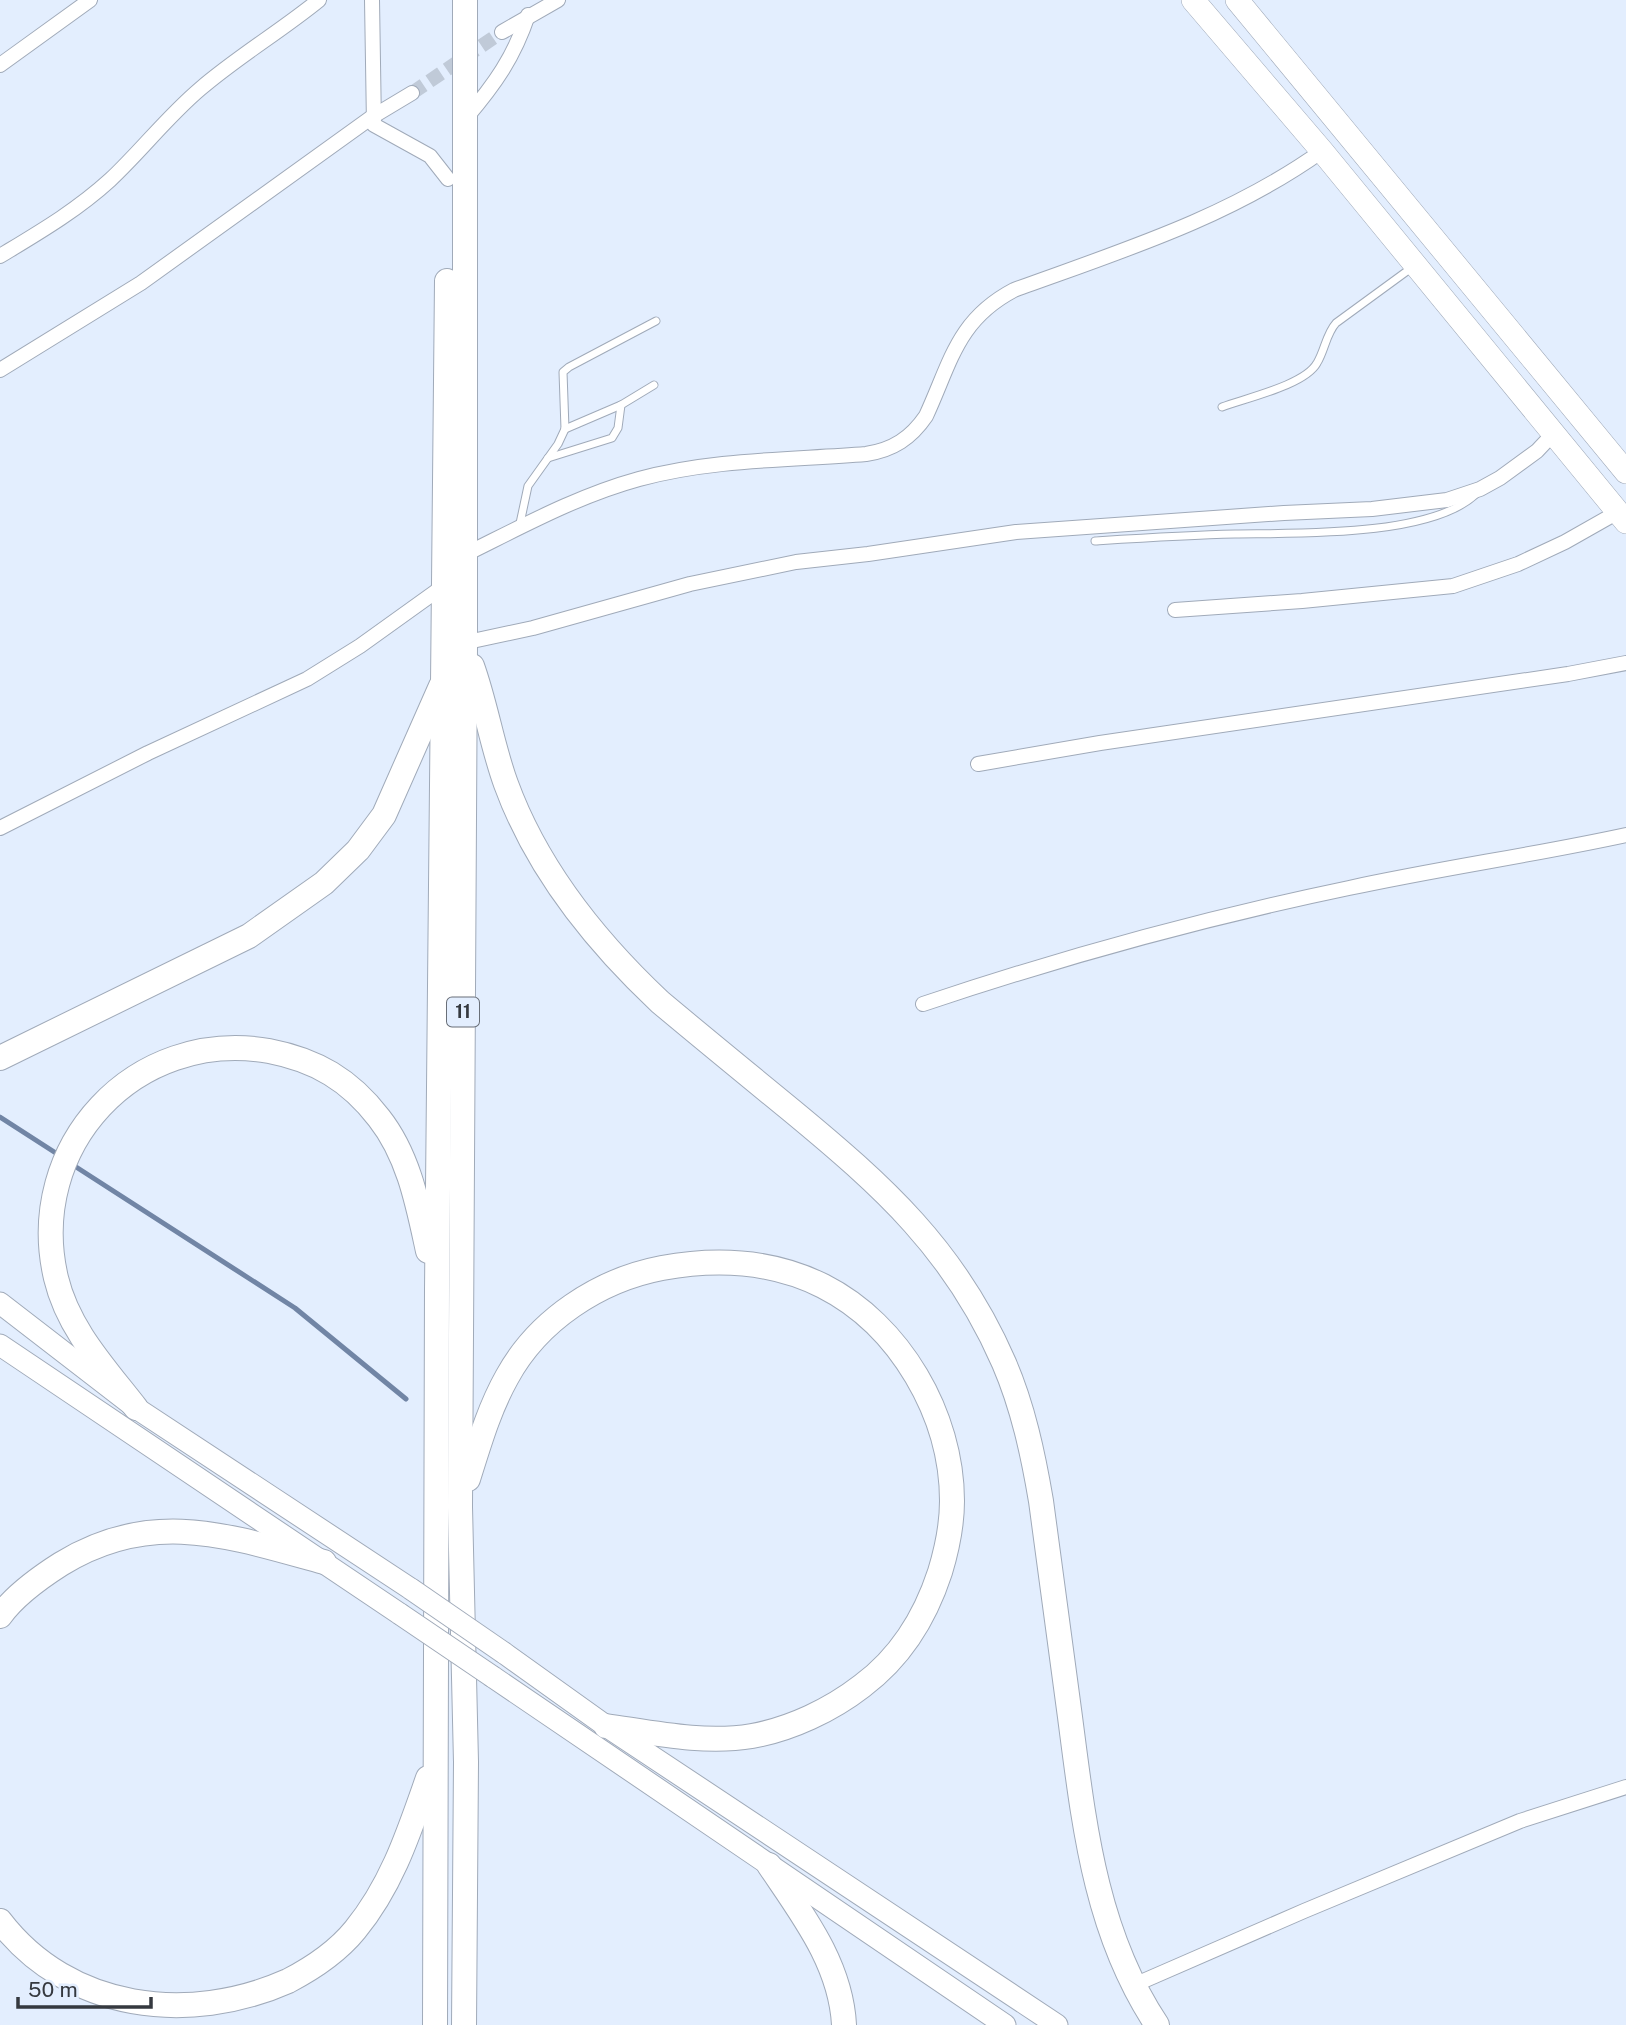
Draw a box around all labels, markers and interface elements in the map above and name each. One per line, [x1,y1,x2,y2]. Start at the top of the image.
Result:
road number: 11 [447,998,479,1027]
scale bar [18,1966,150,2010]
text: 50 m [28,1977,78,2002]

